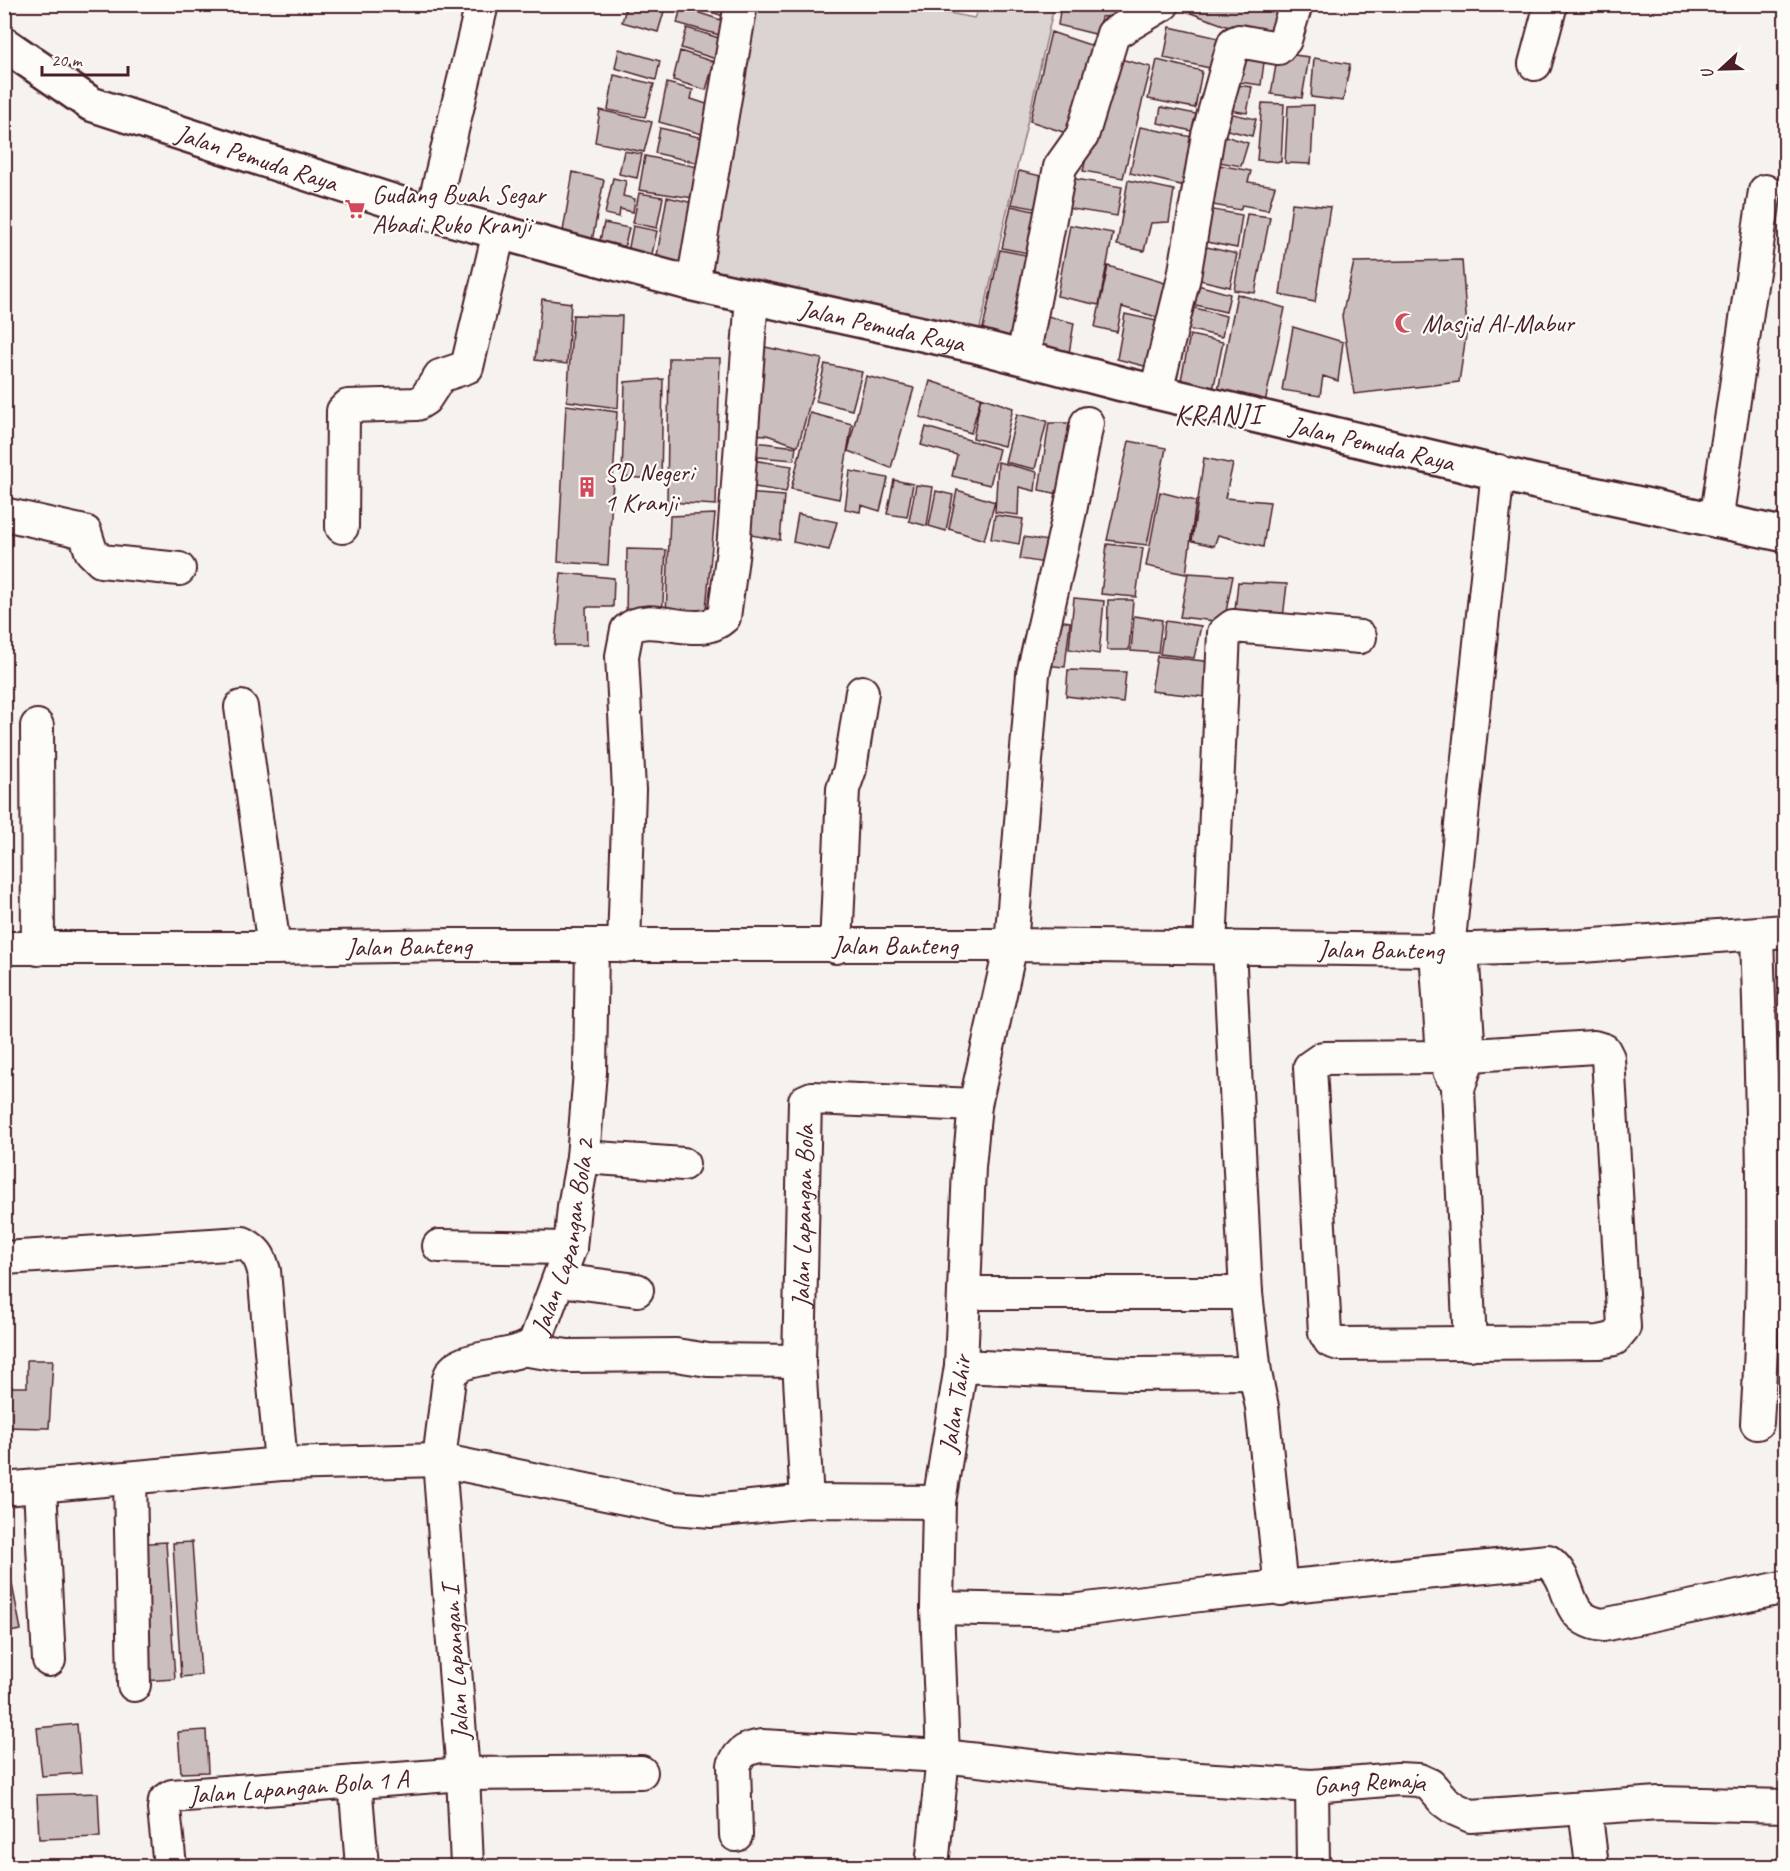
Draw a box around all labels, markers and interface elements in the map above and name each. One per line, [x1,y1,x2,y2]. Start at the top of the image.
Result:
scale bar [42,39,128,77]
north arrow [1691,39,1751,99]
text: 20 m [51,49,84,71]
text: U [1696,64,1719,82]
street label: Jalan Pemuda Raya [170,116,343,200]
place label: Gudang Buah Segar Abadi Ruko Kranji [372,178,548,241]
supermarket icon: Gudang Buah Segar Abadi Ruko Kranji [343,197,367,221]
street label: Jalan Pemuda Raya [795,291,969,360]
place label: Masjid Al-Mabur [1422,307,1576,340]
mosque icon: Masjid Al-Mabur [1393,311,1417,335]
district label: KRANJI [1174,397,1266,432]
street label: Jalan Pemuda Raya [1285,408,1459,480]
place label: SD Negeri 1 Kranji [604,456,697,519]
building icon: SD Negeri 1 Kranji [575,475,599,499]
street label: Jalan Banteng [344,929,474,964]
street label: Jalan Banteng [830,929,960,962]
street label: Jalan Banteng [1316,933,1446,967]
street label: Jalan Lapangan Bola [784,1123,821,1310]
street label: Jalan Lapangan Bola 2 [523,1135,602,1341]
street label: Jalan Tahir [931,1352,979,1457]
street label: Jalan Lapangan I [433,1579,477,1743]
street label: Jalan Lapangan Bola 1 A [186,1762,412,1812]
street label: Gang Remaja [1312,1763,1435,1803]

